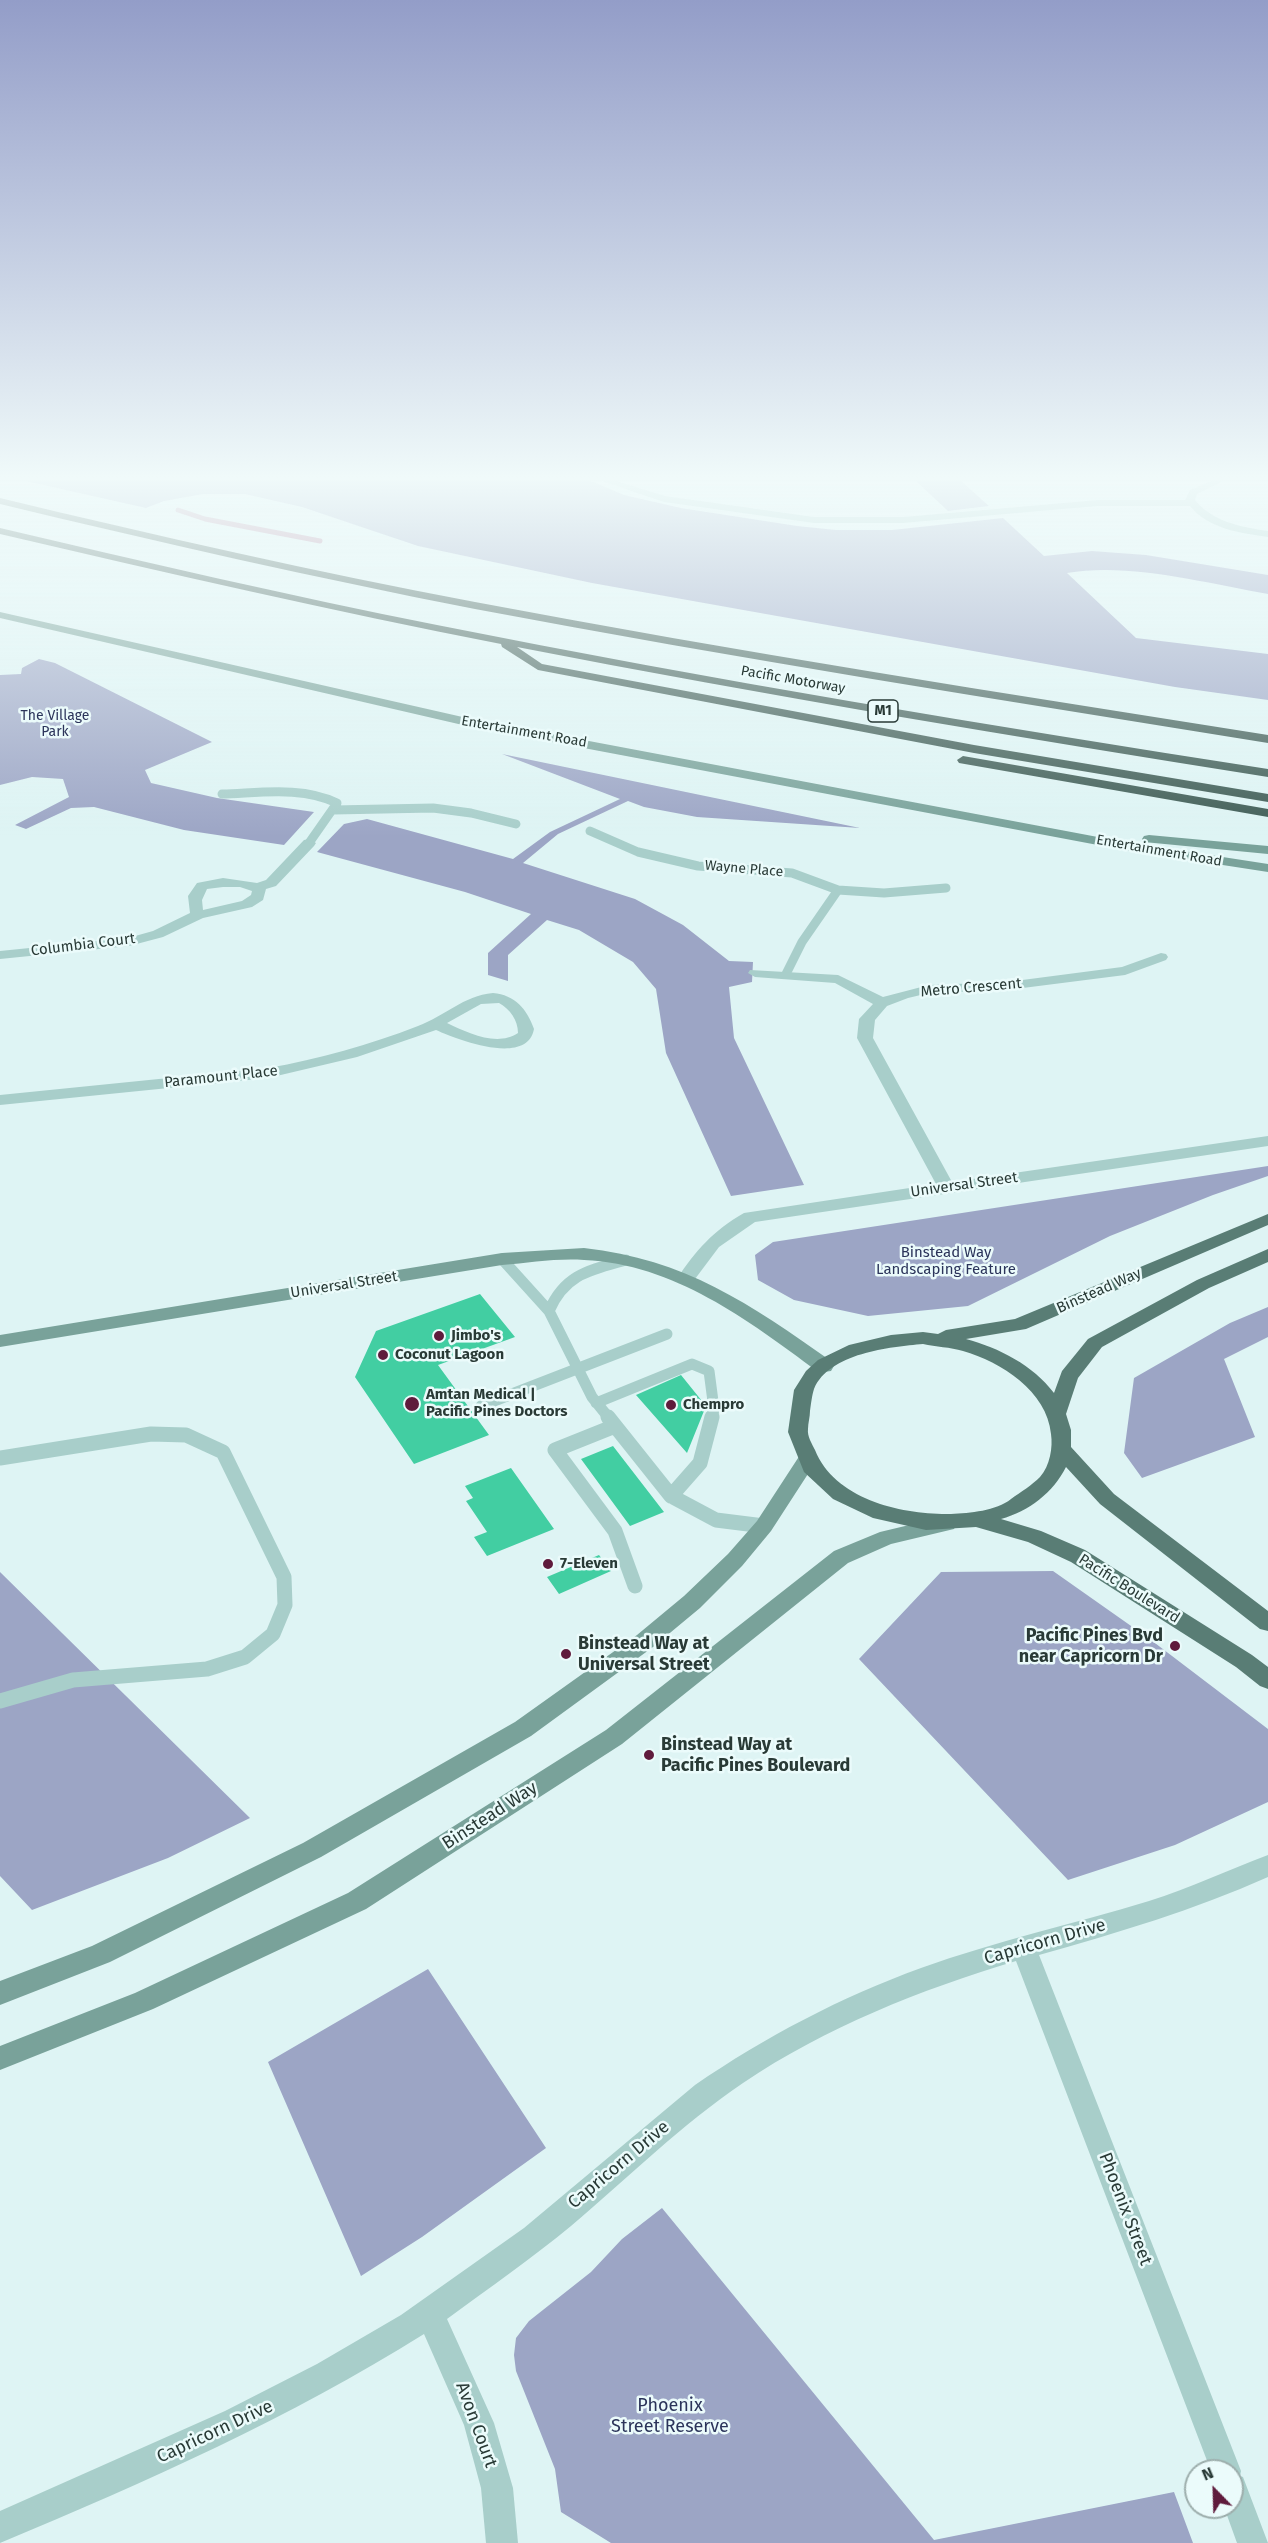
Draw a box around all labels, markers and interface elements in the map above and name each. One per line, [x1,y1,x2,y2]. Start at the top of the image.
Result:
street label: Pacific Motorway [739,663,847,697]
road number: M1 [868,700,898,722]
park label: The Village Park [21,708,89,740]
street label: Entertainment Road [460,713,588,751]
street label: Entertainment Road [1095,832,1223,870]
street label: Wayne Place [704,857,784,881]
street label: Columbia Court [30,930,136,960]
street label: Metro Crescent [920,975,1022,1001]
street label: Paramount Place [163,1062,279,1092]
street label: Universal Street [909,1169,1019,1201]
park label: Binstead Way Landscaping Feature [876,1244,1016,1279]
street label: Binstead Way [1054,1264,1144,1318]
street label: Universal Street [289,1268,399,1302]
place label: Jimbo's [451,1327,501,1345]
marker: Jimbo's [432,1329,446,1343]
place label: Coconut Lagoon [395,1346,504,1364]
marker: Coconut Lagoon [376,1348,390,1362]
place label: Amtan Medical | Pacific Pines Doctors [426,1386,568,1421]
marker: Amtan Medical | Pacific Pines Doctors [403,1395,421,1413]
place label: Chempro [683,1396,744,1414]
marker: Chempro [664,1398,678,1412]
street label: Pacific Boulevard [1075,1551,1183,1627]
place label: 7-Eleven [560,1555,618,1573]
marker: 7-Eleven [541,1557,555,1571]
place label: Pacific Pines Bvd near Capricorn Dr [1019,1625,1163,1668]
place label: Binstead Way at Universal Street [578,1633,710,1676]
marker: Pacific Pines Bvd near Capricorn Dr [1168,1639,1182,1653]
marker: Binstead Way at Universal Street [559,1647,573,1661]
place label: Binstead Way at Pacific Pines Boulevard [661,1734,850,1776]
marker: Binstead Way at Pacific Pines Boulevard [642,1748,656,1762]
street label: Binstead Way [438,1777,542,1855]
street label: Capricorn Drive [982,1914,1108,1970]
street label: Capricorn Drive [564,2116,674,2214]
street label: Phoenix Street [1094,2150,1156,2268]
street label: Avon Court [451,2379,501,2471]
park label: Phoenix Street Reserve [611,2395,729,2438]
street label: Capricorn Drive [154,2396,276,2468]
north arrow [1184,2459,1244,2519]
text: N [1199,2463,1216,2485]

